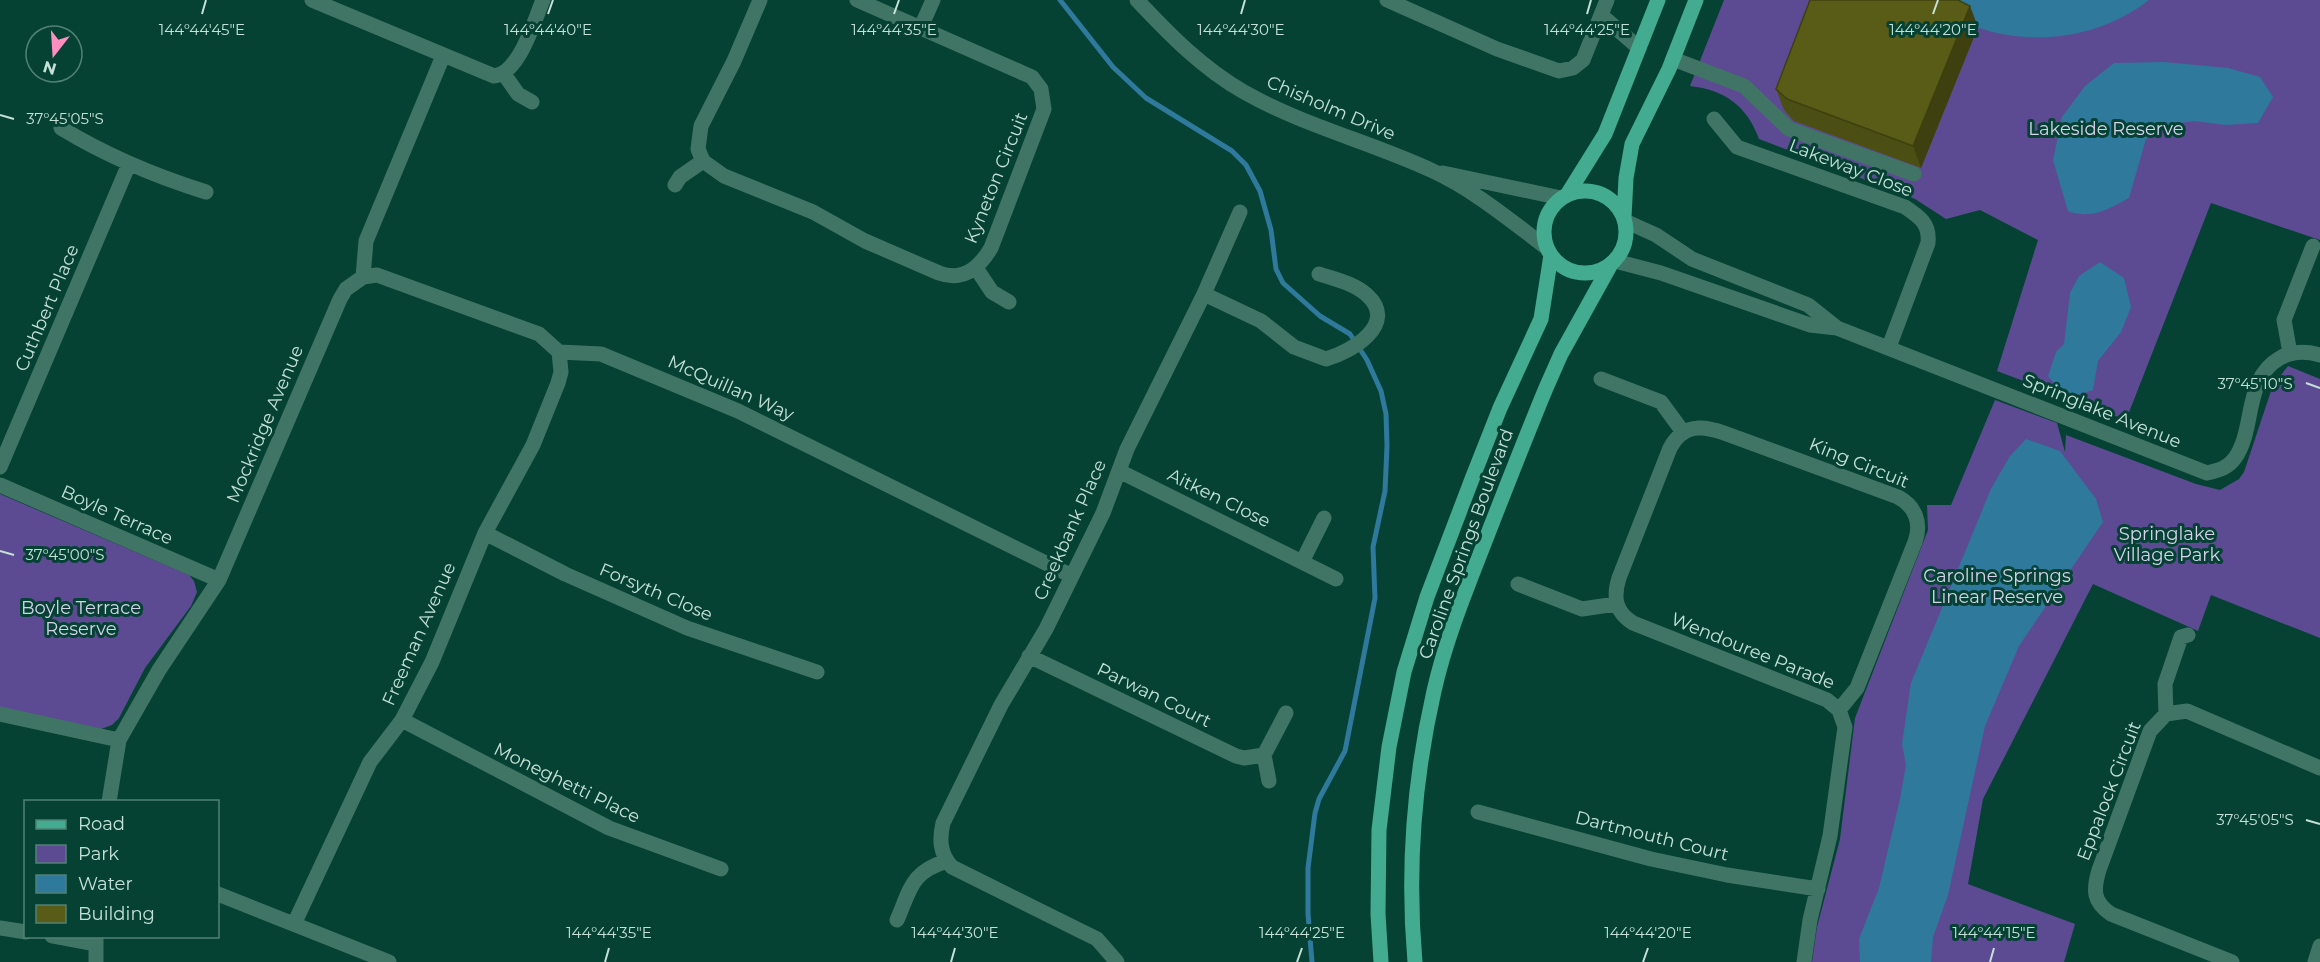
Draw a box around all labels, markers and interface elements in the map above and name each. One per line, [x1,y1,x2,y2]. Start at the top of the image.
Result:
text: 144°44'45"E [159,20,245,39]
text: 144°44'40"E [504,20,592,39]
text: 144°44'35"E [851,20,937,39]
text: 144°44'30"E [1197,20,1285,39]
text: 144°44'25"E [1544,20,1630,39]
text: 144°44'20"E [1889,20,1977,39]
north arrow [24,24,84,84]
text: N [41,57,59,79]
street label: Chisholm Drive [1263,71,1399,145]
text: 37°45'05"S [26,109,104,128]
street label: Kyneton Circuit [960,109,1032,247]
park label: Lakeside Reserve [2028,118,2184,140]
street label: Lakeway Close [1786,134,1916,202]
street label: Cuthbert Place [10,241,84,375]
street label: Mockridge Avenue [222,342,308,506]
street label: McQuillan Way [665,350,798,426]
street label: Springlake Avenue [2020,369,2185,453]
text: 37°45'10"S [2217,374,2293,393]
street label: Caroline Springs Boulevard [1414,426,1518,662]
street label: King Circuit [1806,433,1912,493]
street label: Creekbank Place [1029,456,1111,604]
street label: Aitken Close [1164,464,1274,532]
street label: Boyle Terrace [58,481,176,550]
park label: Springlake Village Park [2114,523,2220,566]
text: 37°45'00"S [25,545,105,564]
street label: Forsyth Close [596,558,716,626]
street label: Freeman Avenue [378,559,461,709]
park label: Caroline Springs Linear Reserve [1923,565,2071,608]
park label: Boyle Terrace Reserve [21,597,141,640]
street label: Wendouree Parade [1668,608,1838,694]
street label: Parwan Court [1093,658,1215,732]
street label: Eppalock Circuit [2072,718,2146,864]
street label: Moneghetti Place [490,738,644,828]
legend [24,800,219,938]
street label: Dartmouth Court [1573,806,1731,866]
text: 37°45'05"S [2216,810,2294,829]
text: Road [78,813,125,835]
text: Park [78,843,119,865]
text: Water [78,873,133,895]
text: Building [78,903,155,925]
text: 144°44'35"E [566,923,652,942]
text: 144°44'30"E [911,923,999,942]
text: 144°44'25"E [1259,923,1345,942]
text: 144°44'20"E [1604,923,1692,942]
text: 144°44'15"E [1952,923,2036,942]

